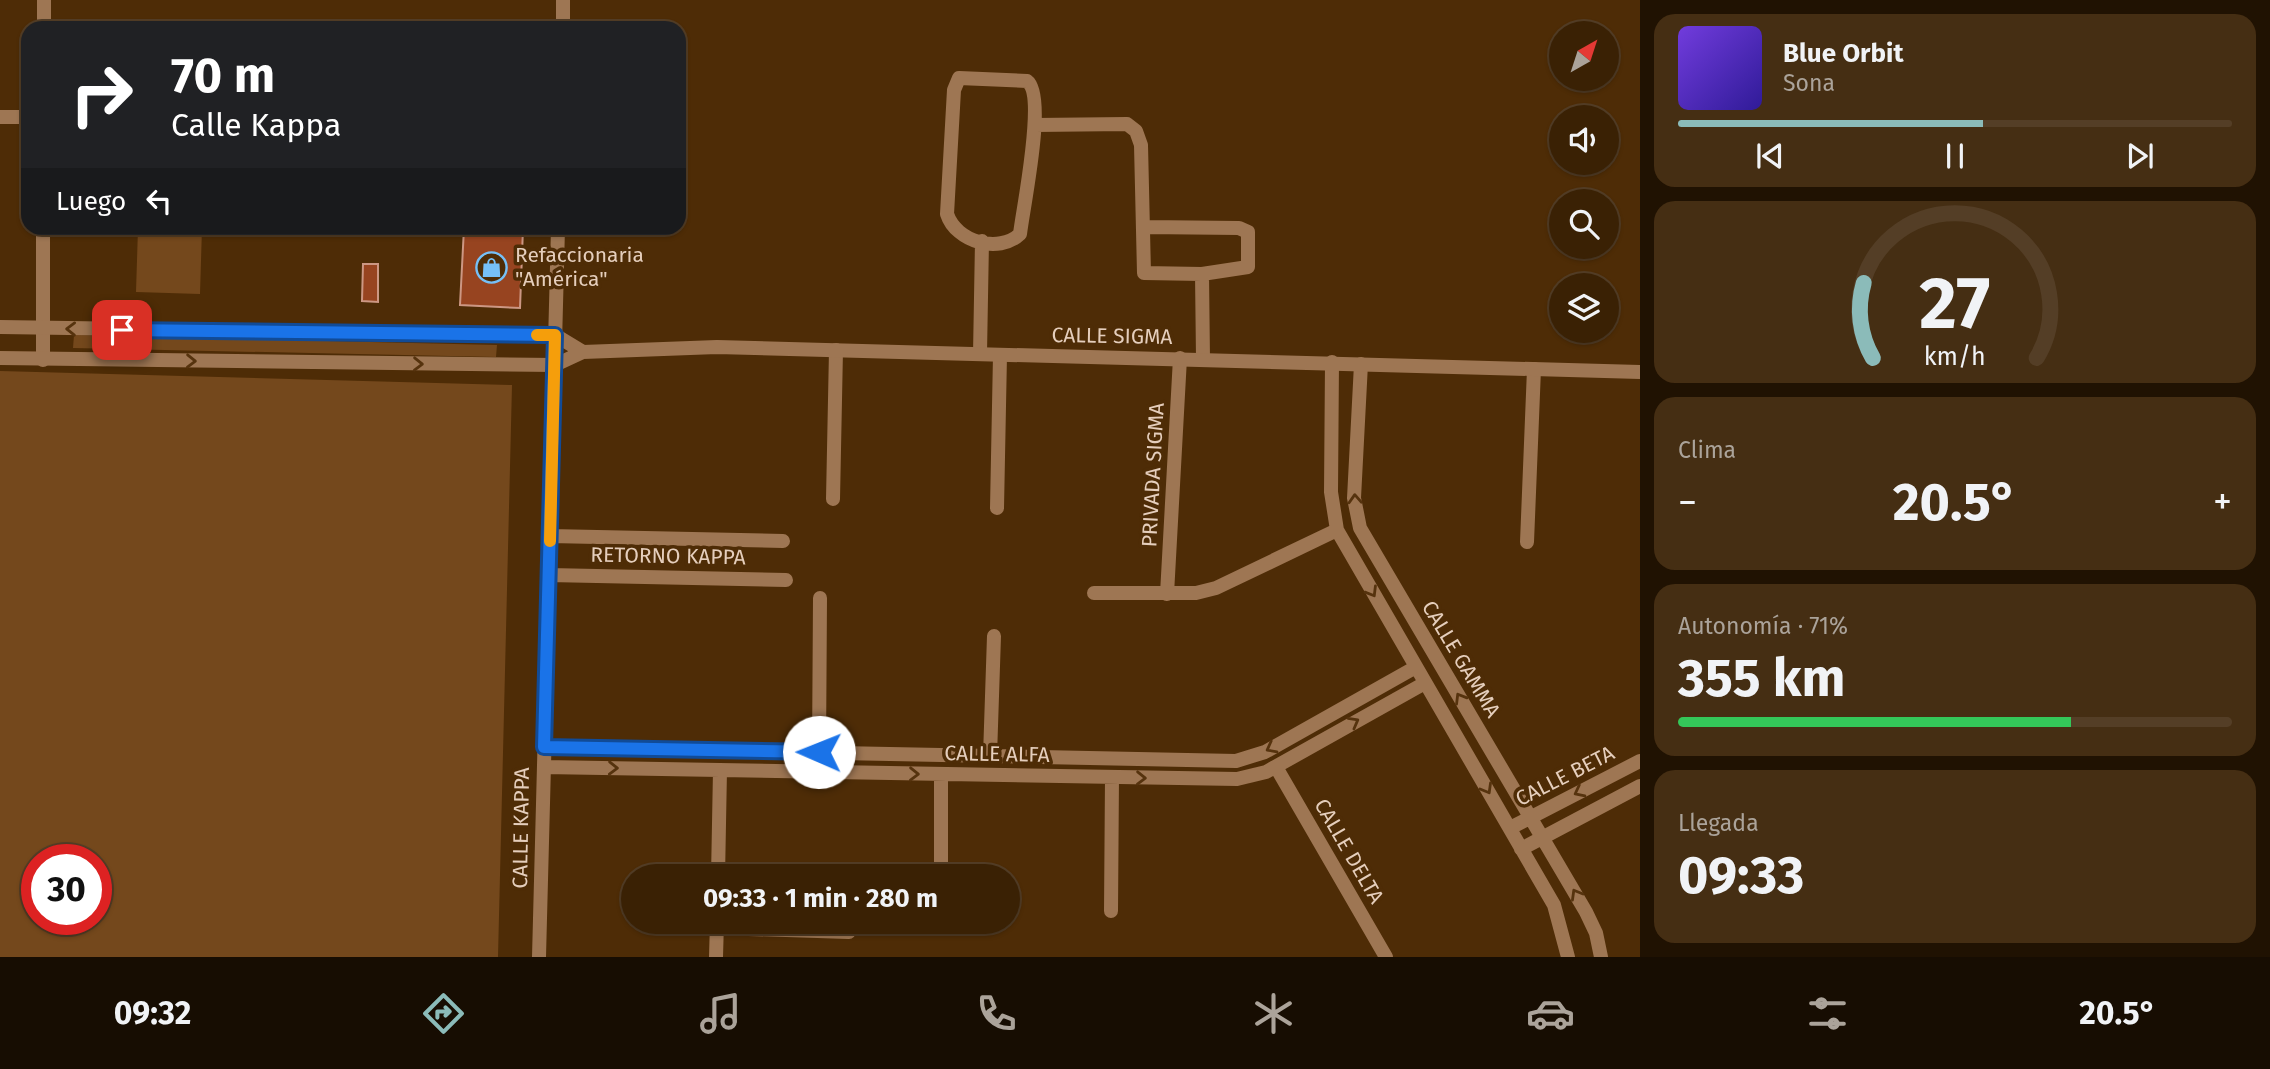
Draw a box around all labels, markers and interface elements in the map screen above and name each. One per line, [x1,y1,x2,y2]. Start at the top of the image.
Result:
north arrow [1549,21,1619,91]
map controls [1549,21,1619,343]
text: Blue Orbit [1783,38,1903,69]
text: 70 m [171,46,275,105]
icon: right [56,49,147,140]
text: Sona [1783,69,1835,97]
button: sound [1549,105,1619,175]
text: Calle Kappa [171,106,341,144]
icon: previous [1751,137,1789,175]
icon: pause [1936,137,1974,175]
icon: next [2121,137,2159,175]
icon: left [140,182,178,220]
text: Luego [56,186,126,217]
button: search [1549,189,1619,259]
place label: Refaccionaria "América" [515,242,644,292]
shop icon: Refaccionaria "América" [475,250,509,284]
text: 27 [1920,260,1990,347]
button: layers [1549,273,1619,343]
pin [92,300,152,360]
icon: arrive [103,311,141,349]
one-way arrow [65,321,75,337]
street label: CALLE SIGMA [1051,322,1173,350]
text: km/h [1924,342,1986,372]
one-way arrow [186,353,196,369]
one-way arrow [413,356,424,371]
street label: PRIVADA SIGMA [1136,402,1170,548]
text: Clima [1678,436,1736,464]
text: 20.5° [1893,471,2017,534]
text: − [1678,479,1697,525]
text: + [2213,479,2232,525]
one-way arrow [1348,493,1363,504]
street label: RETORNO KAPPA [590,542,746,570]
one-way arrow [1363,585,1376,598]
street label: CALLE GAMMA [1416,596,1506,722]
text: Autonomía · 71% [1678,612,1848,640]
text: 355 km [1678,647,1846,710]
one-way arrow [1456,693,1469,706]
position arrow [782,715,856,789]
one-way arrow [1347,717,1360,730]
street label: CALLE ALFA [944,740,1050,768]
one-way arrow [1266,740,1278,754]
street label: CALLE BETA [1511,740,1619,812]
one-way arrow [608,760,618,776]
one-way arrow [908,766,919,781]
street label: CALLE KAPPA [507,767,535,889]
one-way arrow [1136,770,1147,786]
one-way arrow [1478,781,1491,794]
one-way arrow [1574,784,1586,798]
street label: CALLE DELTA [1309,794,1389,908]
text: Llegada [1678,809,1759,837]
speed limit sign: 30 [21,844,112,935]
text: 09:33 [1678,844,1804,907]
text: 09:33 · 1 min · 280 m [703,883,938,914]
one-way arrow [1571,889,1584,902]
icon: directions [419,989,468,1038]
icon: music [696,989,745,1038]
icon: phone [972,989,1021,1038]
icon: climate [1249,989,1298,1038]
icon: car [1526,989,1575,1038]
icon: filters [1803,989,1852,1038]
text: 09:32 [114,994,191,1032]
text: 20.5° [2079,994,2156,1032]

